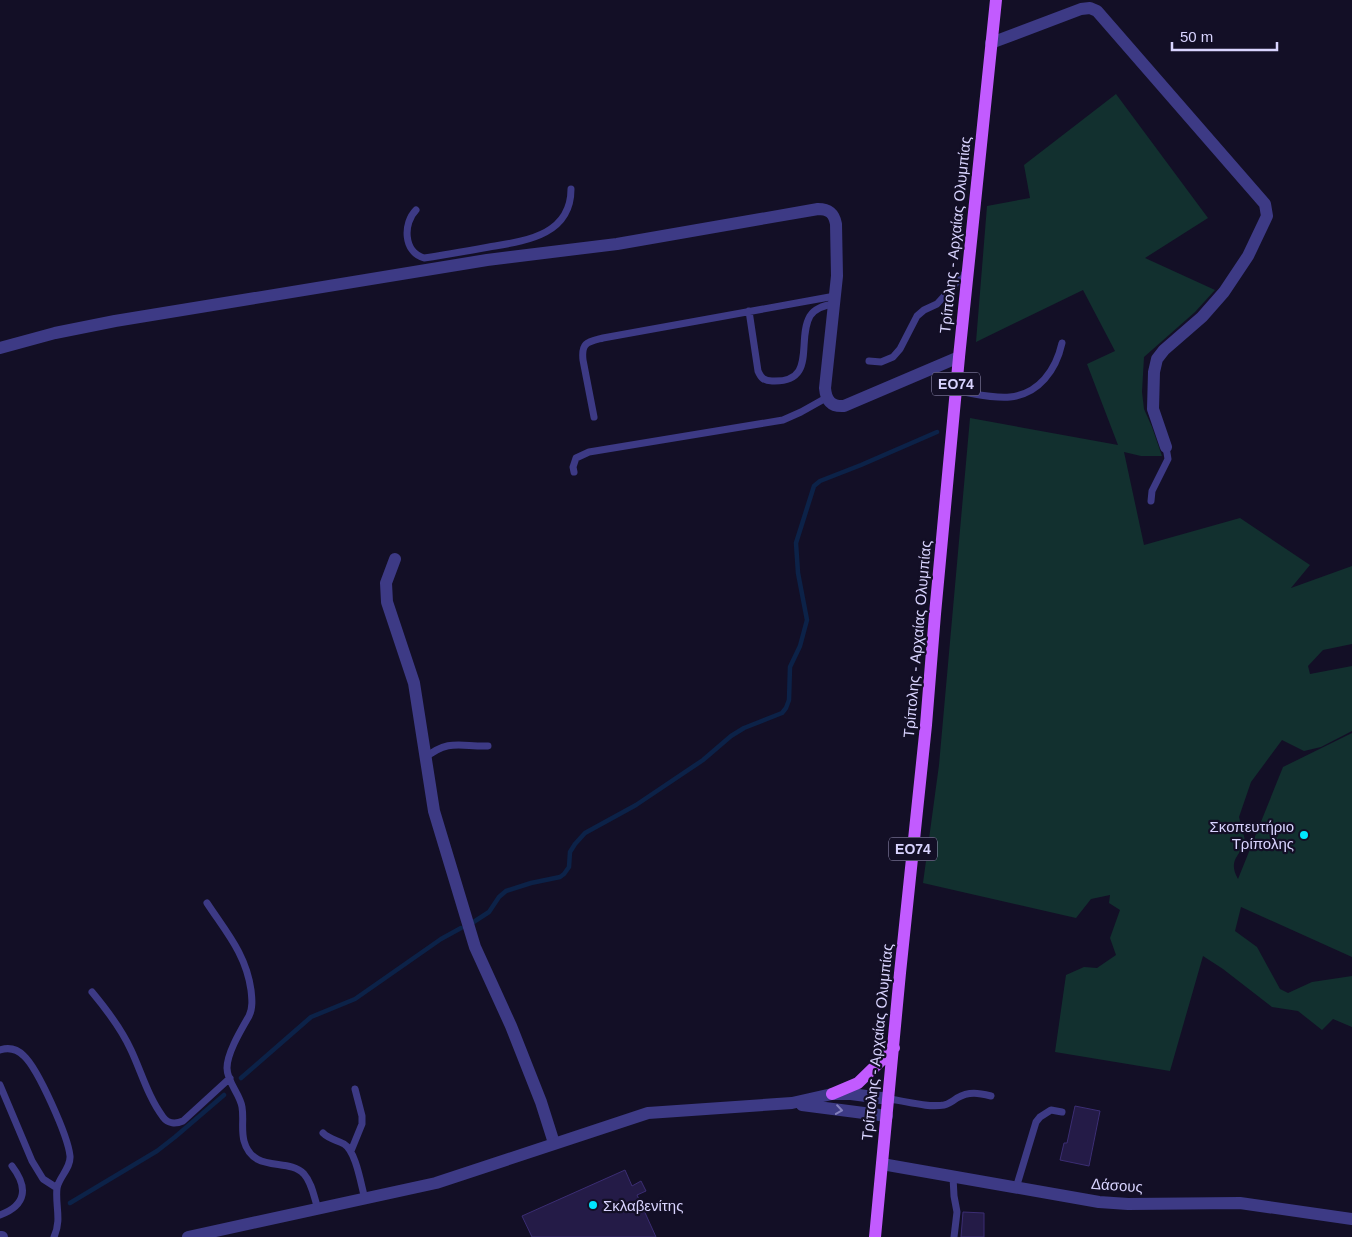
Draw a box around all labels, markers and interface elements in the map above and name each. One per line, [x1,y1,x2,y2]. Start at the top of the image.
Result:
scale bar [1172,20,1277,52]
text: 50 m [1180,28,1213,45]
street label: Τρίπολης - Αρχαίας Ολυμπίας [936,136,974,334]
road number: ΕΟ74 [932,372,980,396]
street label: Τρίπολης - Αρχαίας Ολυμπίας [900,540,934,738]
place label: Σκοπευτήριο Τρίπολης [1210,818,1294,852]
marker: Σκοπευτήριο Τρίπολης [1298,829,1310,841]
road number: ΕΟ74 [889,838,937,861]
street label: Τρίπολης - Αρχαίας Ολυμπίας [858,943,896,1141]
one-way arrow [835,1104,844,1114]
street label: Δάσους [1091,1175,1143,1195]
place label: Σκλαβενίτης [603,1197,683,1214]
marker: Σκλαβενίτης [587,1199,599,1211]

